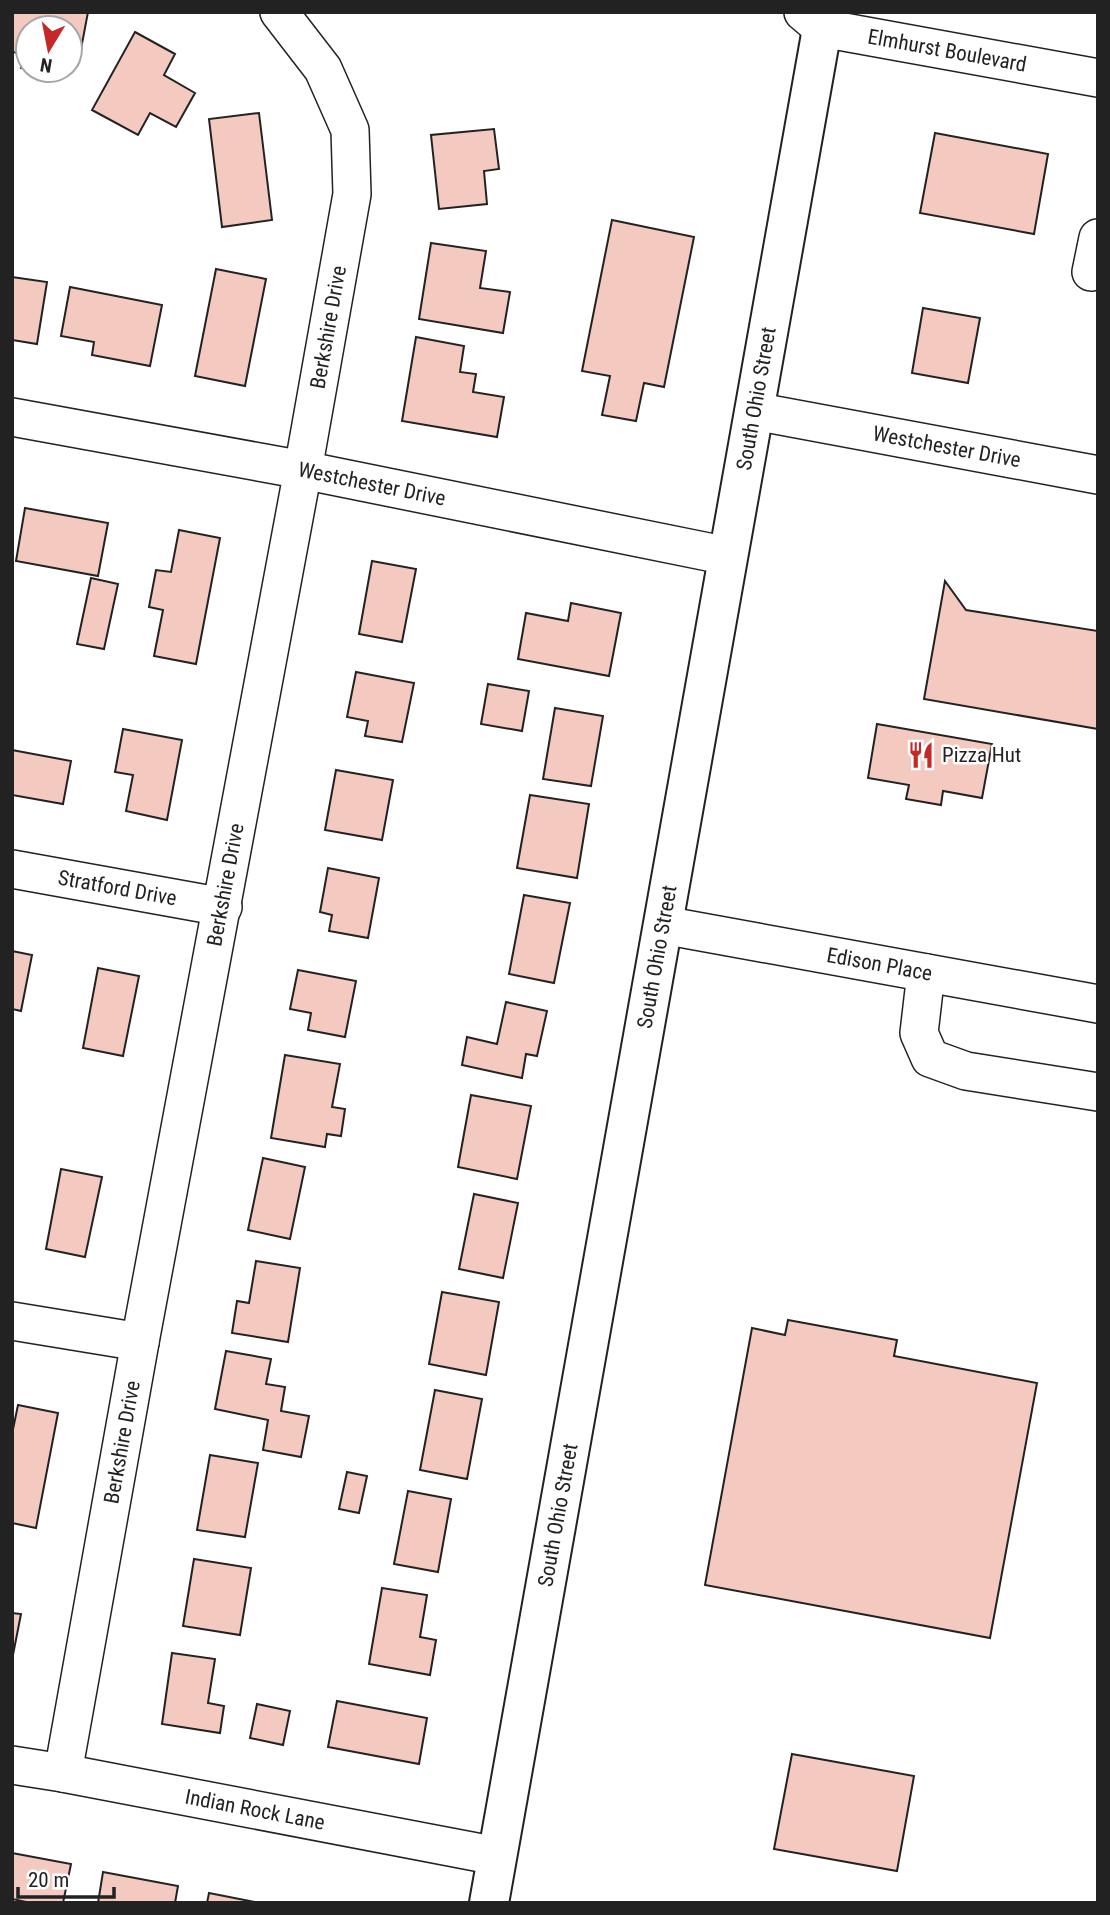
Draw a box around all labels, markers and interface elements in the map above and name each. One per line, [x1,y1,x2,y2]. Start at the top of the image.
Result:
north arrow [14,14,84,84]
street label: Elmhurst Boulevard [866,25,1028,77]
text: N [38,53,54,78]
street label: Berkshire Drive [306,264,351,391]
street label: South Ohio Street [732,325,781,472]
street label: Westchester Drive [871,421,1023,472]
street label: Westchester Drive [296,457,448,511]
restaurant icon: Pizza Hut [906,740,936,770]
place label: Pizza Hut [942,743,1021,767]
street label: Berkshire Drive [202,821,249,948]
street label: Stratford Drive [56,866,179,910]
street label: South Ohio Street [633,883,682,1030]
street label: Edison Place [825,943,934,986]
street label: Berkshire Drive [99,1379,145,1506]
street label: South Ohio Street [533,1442,582,1589]
street label: Indian Rock Lane [183,1785,327,1835]
scale bar [18,1856,114,1900]
text: 20 m [28,1868,69,1892]

